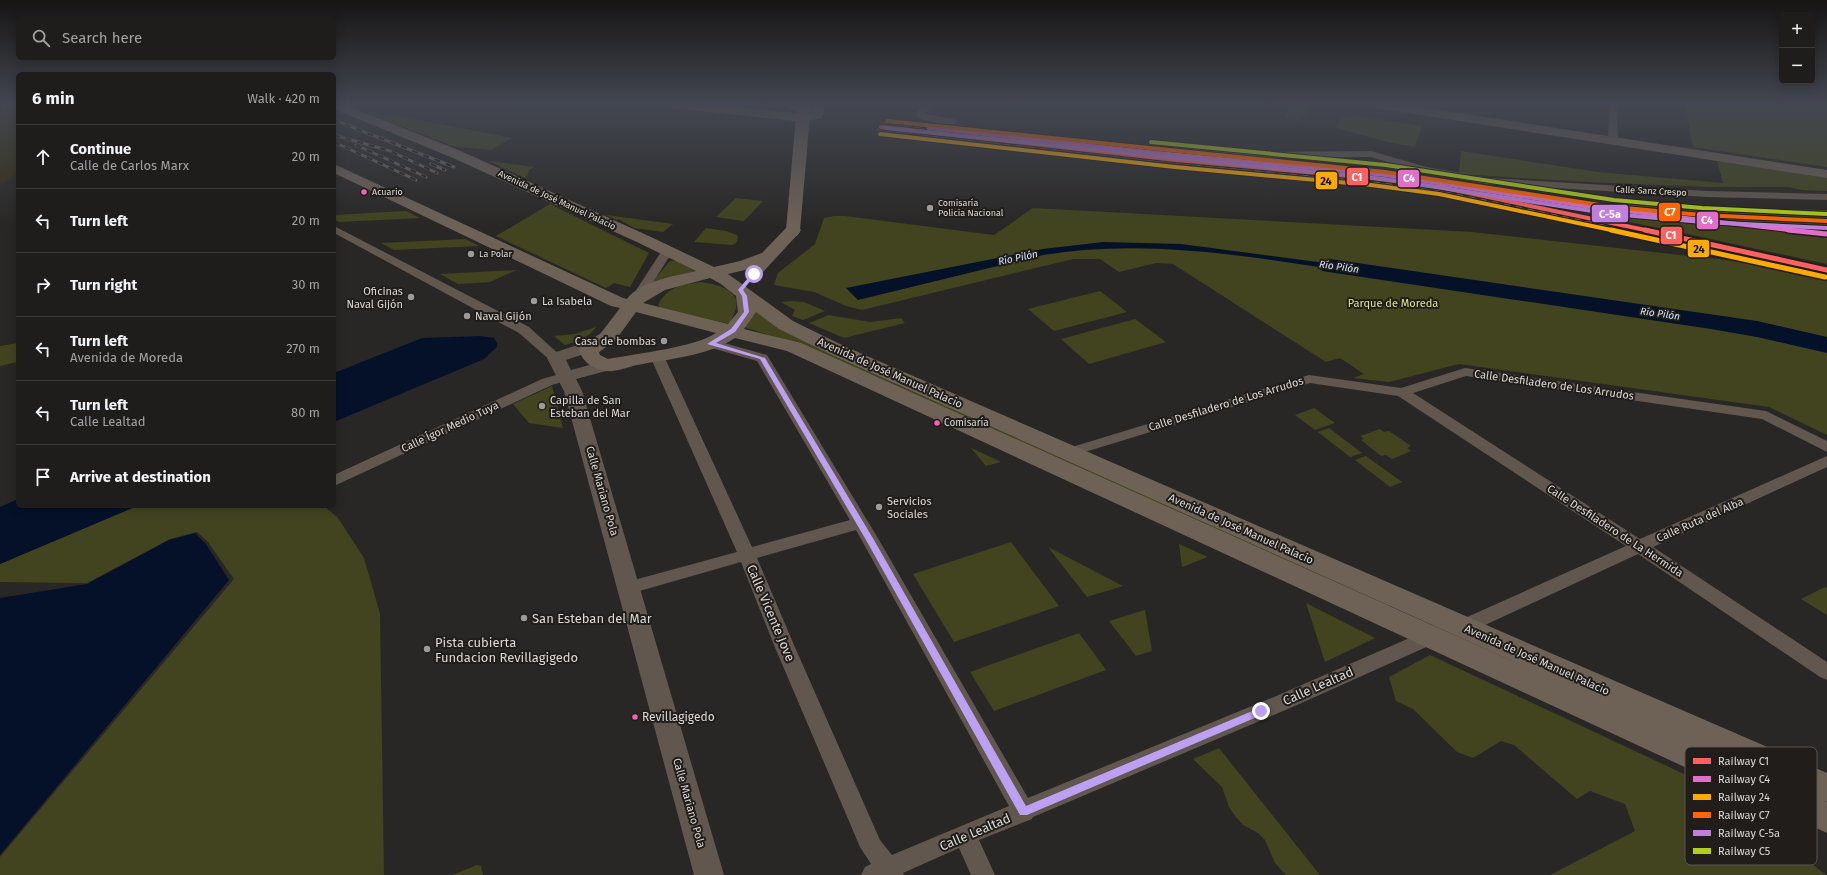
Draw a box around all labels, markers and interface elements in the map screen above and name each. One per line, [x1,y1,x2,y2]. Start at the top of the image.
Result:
map controls [1779,12,1815,84]
button: + [1779,12,1815,48]
search box [16,16,336,60]
icon: search [30,27,52,49]
text: Search here [62,29,142,47]
button: − [1779,48,1815,84]
text: 6 min [32,88,75,109]
text: Walk · 420 m [247,91,320,106]
text: Continue [70,140,131,158]
icon: ahead [32,146,54,168]
text: 20 m [292,149,320,164]
text: Calle de Carlos Marx [70,158,189,173]
line badge: C1 [1346,167,1369,186]
street label: Avenida de José Manuel Palacio [497,168,617,232]
line badge: C4 [1397,169,1420,188]
line badge: 24 [1315,171,1338,190]
text: C1 [1352,171,1362,184]
text: C4 [1403,172,1415,185]
text: 24 [1320,175,1332,188]
street label: Calle Sanz Crespo [1615,184,1687,198]
marker: Acuario [359,187,369,197]
place label: Acuario [372,187,403,197]
place label: Comisaría Policia Nacional [938,198,1004,218]
line badge: C7 [1658,202,1681,222]
marker: Comisaría Policia Nacional [925,203,935,213]
line badge: C-5a [1591,204,1629,223]
text: C7 [1664,206,1676,219]
text: C-5a [1599,208,1621,221]
icon: left [32,210,54,232]
line badge: C4 [1696,211,1719,230]
text: Turn left [70,212,128,230]
text: 20 m [292,213,320,228]
text: C4 [1701,214,1713,227]
line badge: C1 [1660,226,1683,245]
text: C1 [1666,229,1676,242]
line badge: 24 [1687,239,1710,258]
text: 24 [1693,243,1705,256]
water label: Río Pilón [997,247,1039,268]
marker: La Polar [466,249,476,259]
place label: La Polar [479,249,512,259]
water label: Río Pilón [1318,257,1360,276]
route start [745,265,763,283]
icon: right [32,274,54,296]
text: Turn right [70,276,137,294]
text: 30 m [292,277,320,292]
place label: Oficinas Naval Gijón [346,285,403,311]
marker: Oficinas Naval Gijón [406,292,416,302]
place label: La Isabela [542,295,592,308]
marker: La Isabela [529,296,539,306]
park label: Parque de Moreda [1348,297,1438,310]
water label: Río Pilón [1639,304,1681,323]
place label: Naval Gijón [475,310,532,323]
marker: Naval Gijón [462,311,472,321]
text: Turn left [70,332,128,350]
place label: Casa de bombas [575,335,656,348]
street label: Avenida de José Manuel Palacio [816,335,964,411]
marker: Casa de bombas [659,336,669,346]
icon: left [32,338,54,360]
text: 270 m [286,341,320,356]
text: Avenida de Moreda [70,350,183,365]
street label: Calle Desfiladero de Los Arrudos [1473,367,1635,403]
street label: Calle Desfiladero de Los Arrudos [1147,374,1305,434]
place label: Capilla de San Esteban del Mar [550,394,631,420]
text: Turn left [70,396,128,414]
street label: Calle Ígor Medio Tuya [399,398,501,455]
marker: Capilla de San Esteban del Mar [537,401,547,411]
icon: left [32,402,54,424]
text: 80 m [291,405,320,420]
text: Calle Lealtad [70,414,145,429]
place label: Comisaría [944,416,989,429]
marker: Comisaría [932,418,942,428]
street label: Calle Mariano Pola [583,445,621,537]
icon: arrive [32,466,54,488]
text: Arrive at destination [70,468,211,486]
street label: Calle Desfiladero de La Hermida [1545,482,1685,580]
street label: Avenida de José Manuel Palacio [1167,491,1315,567]
place label: Servicios Sociales [887,495,932,521]
street label: Calle Ruta del Alba [1655,495,1745,545]
marker: Servicios Sociales [874,502,884,512]
street label: Calle Vicente Jove [744,562,798,664]
place label: San Esteban del Mar [532,611,652,626]
marker: San Esteban del Mar [519,613,529,623]
street label: Avenida de José Manuel Palacio [1463,622,1611,698]
place label: Pista cubierta Fundacion Revillagigedo [435,635,578,665]
marker: Pista cubierta Fundacion Revillagigedo [422,644,432,654]
street label: Calle Lealtad [1280,664,1356,708]
route end [1252,702,1270,720]
place label: Revillagigedo [642,710,715,724]
marker: Revillagigedo [630,712,640,722]
legend [1685,747,1817,865]
text: Railway C1 [1718,755,1769,768]
street label: Calle Mariano Pola [670,757,708,849]
text: Railway C4 [1718,773,1770,786]
text: Railway 24 [1718,791,1770,804]
text: Railway C7 [1718,809,1770,822]
street label: Calle Lealtad [937,810,1013,854]
text: Railway C-5a [1718,827,1780,840]
text: Railway C5 [1718,845,1771,858]

